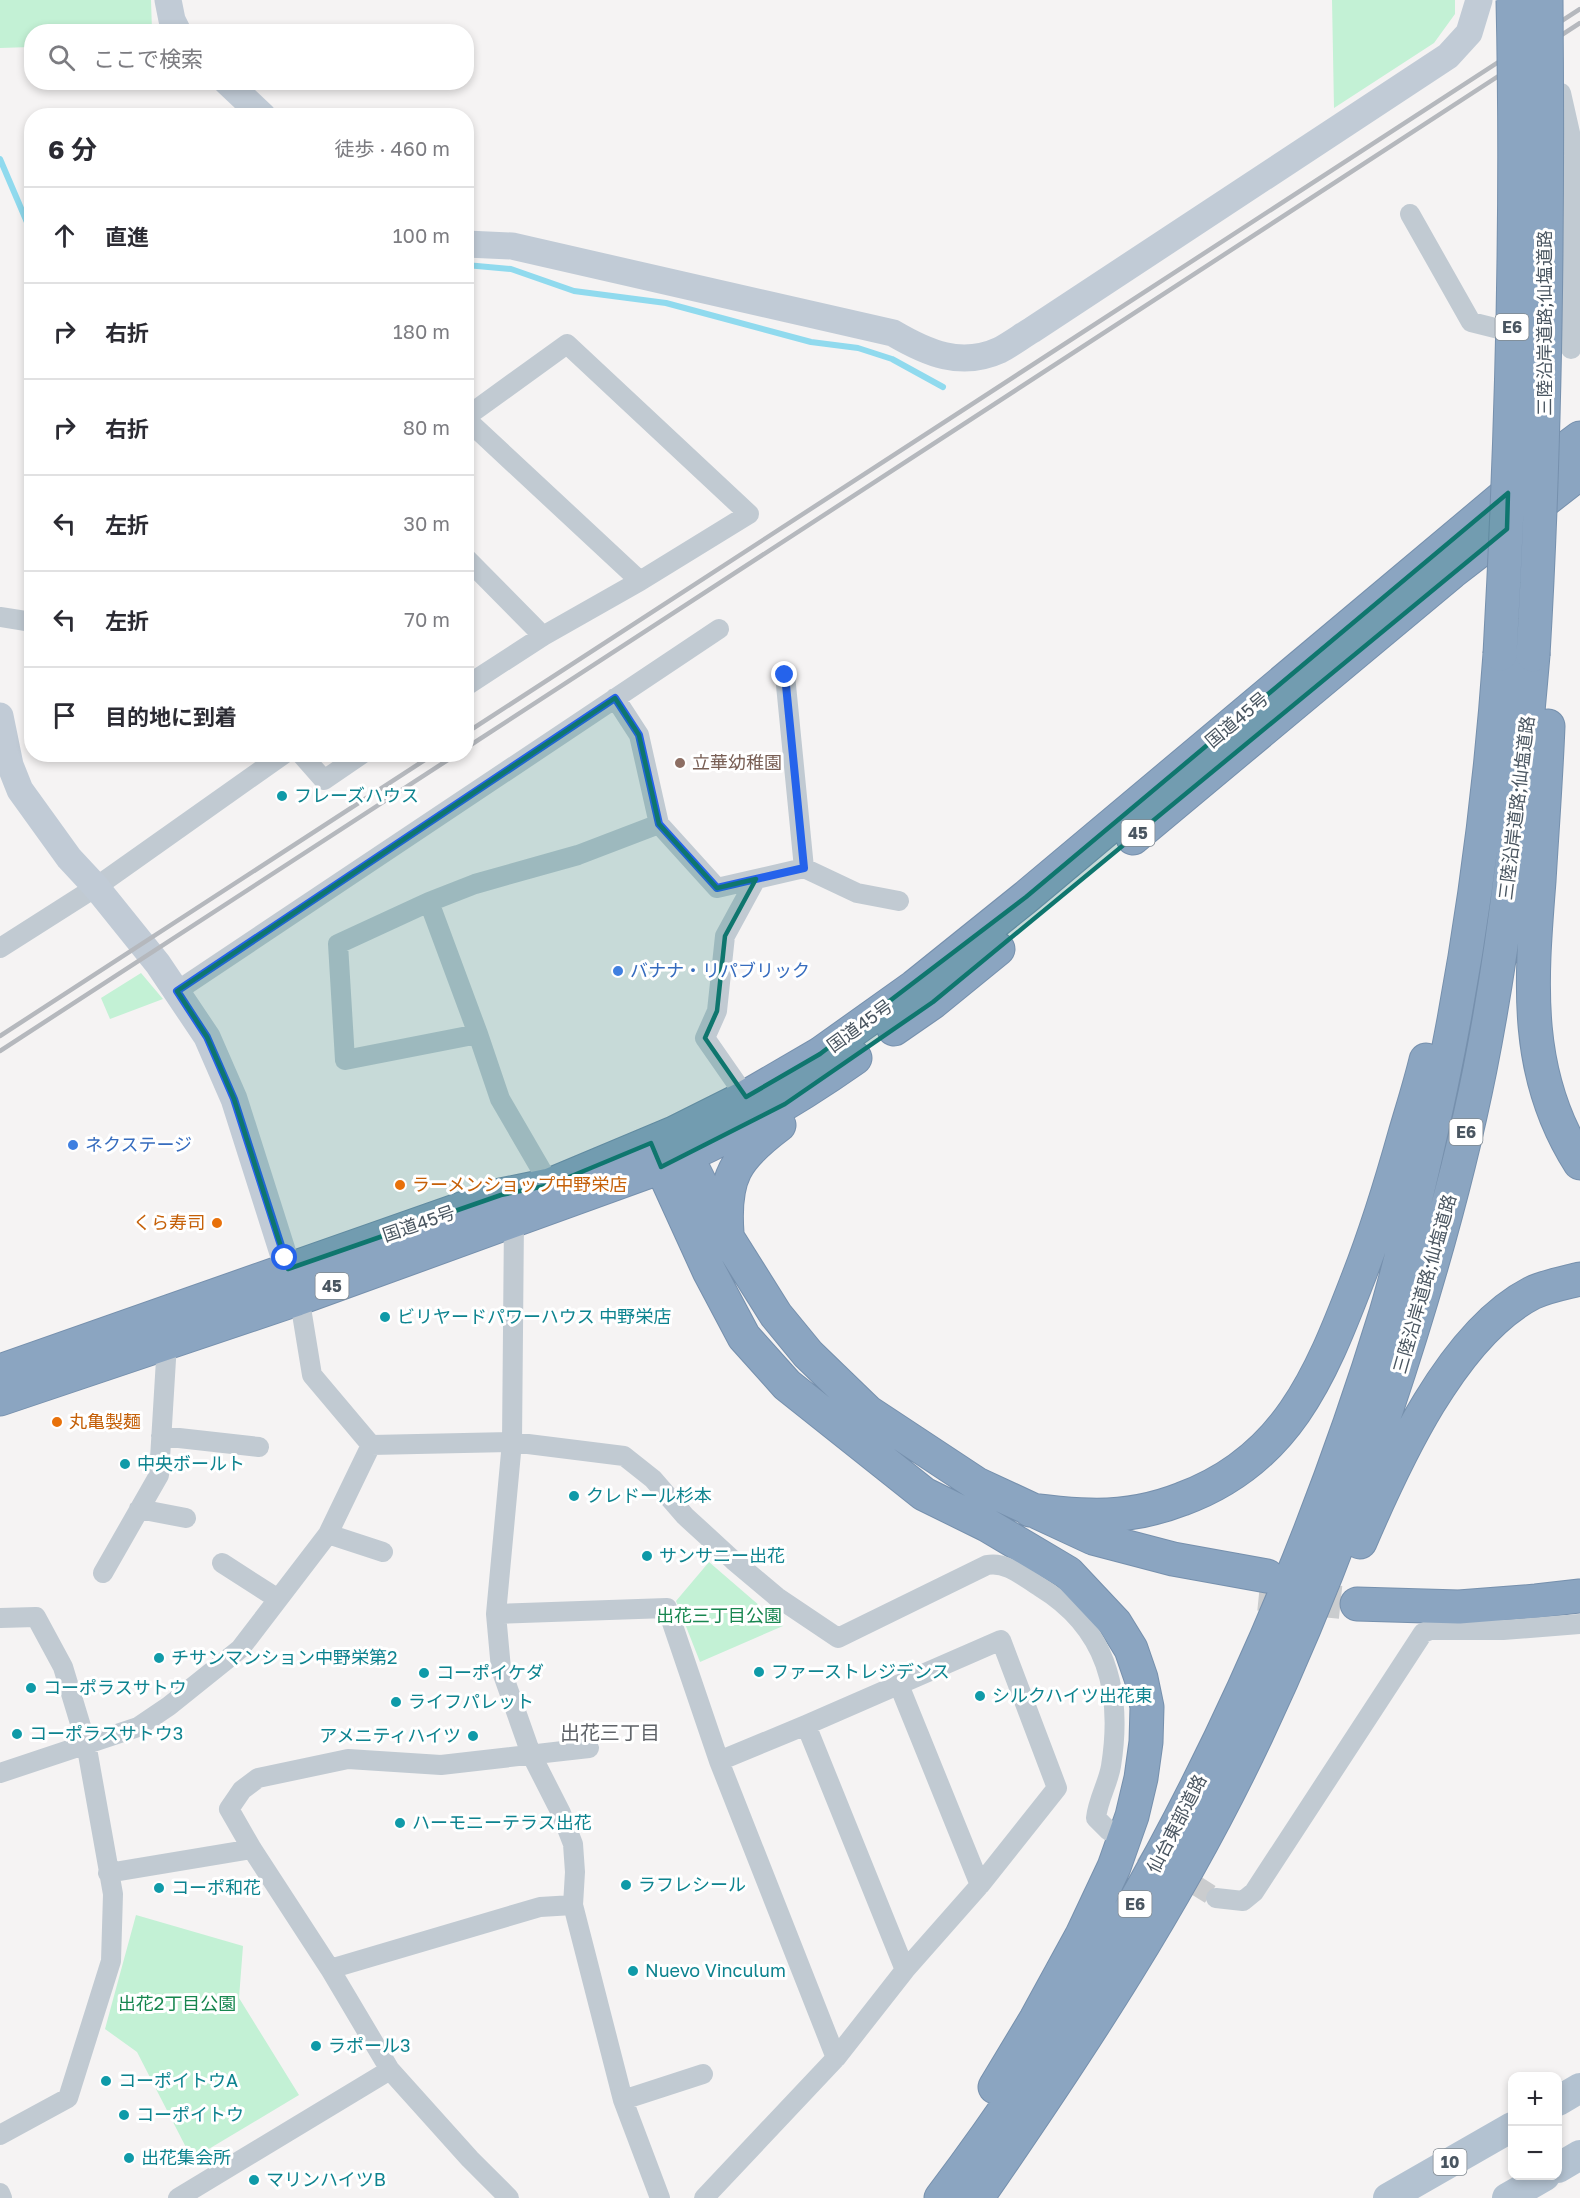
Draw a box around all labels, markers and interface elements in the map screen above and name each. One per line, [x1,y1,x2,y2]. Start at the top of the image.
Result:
search box [24,24,474,90]
icon: search [45,41,78,74]
text: ここで検索 [93,45,203,72]
text: 6 分 [48,134,97,165]
text: 徒歩 · 460 m [335,136,450,160]
icon: ahead [48,219,81,252]
text: 直進 [105,223,149,250]
text: 100 m [393,223,450,247]
street label: 三陸沿岸道路;仙塩道路 [1533,230,1555,416]
road number: E6 [1496,314,1528,340]
icon: right [48,315,81,348]
text: 右折 [105,319,149,346]
text: 180 m [393,319,450,343]
icon: right [48,411,81,444]
text: 右折 [105,415,149,442]
text: 80 m [403,415,450,439]
icon: left [48,507,81,540]
text: 左折 [105,511,149,538]
text: 30 m [403,511,450,535]
icon: left [48,603,81,636]
text: 左折 [105,607,149,634]
text: 70 m [404,607,450,631]
route end [771,661,797,687]
street label: 国道45号 [1200,687,1272,752]
icon: arrive [48,699,81,732]
text: 目的地に到着 [105,703,237,730]
street label: 三陸沿岸道路;仙塩道路 [1494,715,1538,901]
place label: 立華幼稚園 [692,751,782,773]
marker: 立華幼稚園 [673,756,687,770]
place label: フレーズハウス [294,784,419,806]
marker: フレーズハウス [275,789,289,803]
road number: 45 [1122,820,1154,846]
place label: バナナ・リパブリック [630,959,810,981]
marker: バナナ・リパブリック [611,964,625,978]
street label: 国道45号 [822,994,896,1056]
road number: E6 [1450,1119,1482,1145]
place label: ネクステージ [85,1133,192,1155]
marker: ネクステージ [66,1138,80,1152]
place label: ラーメンショップ中野栄店 [412,1173,627,1195]
marker: ラーメンショップ中野栄店 [393,1178,407,1192]
street label: 三陸沿岸道路;仙塩道路 [1388,1192,1460,1376]
street label: 国道45号 [379,1200,458,1246]
place label: くら寿司 [133,1211,205,1233]
marker: くら寿司 [210,1216,224,1230]
route start [271,1244,297,1270]
road number: 45 [316,1273,348,1299]
place label: ビリヤードパワーハウス 中野栄店 [397,1305,671,1327]
marker: ビリヤードパワーハウス 中野栄店 [378,1310,392,1324]
place label: 丸亀製麺 [69,1410,141,1432]
marker: 丸亀製麺 [50,1415,64,1429]
place label: 中央ボールト [137,1452,245,1474]
marker: 中央ボールト [118,1457,132,1471]
place label: クレドール杉本 [586,1484,712,1506]
marker: クレドール杉本 [567,1489,581,1503]
place label: サンサニー出花 [659,1544,785,1566]
marker: サンサニー出花 [640,1549,654,1563]
park label: 出花三丁目公園 [656,1604,782,1626]
place label: チサンマンション中野栄第2 [171,1646,397,1668]
marker: チサンマンション中野栄第2 [152,1651,166,1665]
place label: ファーストレジデンス [771,1660,950,1682]
place label: コーポイケダ [436,1661,544,1683]
marker: ファーストレジデンス [752,1665,766,1679]
marker: コーポイケダ [417,1666,431,1680]
place label: コーポラスサトウ [43,1676,187,1698]
marker: コーポラスサトウ [24,1681,38,1695]
place label: シルクハイツ出花東 [992,1684,1153,1706]
marker: シルクハイツ出花東 [973,1689,987,1703]
place label: ライフパレット [408,1690,534,1712]
marker: ライフパレット [389,1695,403,1709]
district label: 出花三丁目 [560,1720,660,1744]
place label: コーポラスサトウ3 [29,1722,183,1744]
place label: アメニティハイツ [319,1724,461,1746]
marker: コーポラスサトウ3 [10,1727,24,1741]
marker: アメニティハイツ [466,1729,480,1743]
street label: 仙台東部道路 [1142,1770,1210,1877]
place label: ハーモニーテラス出花 [412,1811,592,1833]
marker: ハーモニーテラス出花 [393,1816,407,1830]
place label: ラフレシール [638,1873,746,1895]
place label: コーポ和花 [171,1876,261,1898]
marker: ラフレシール [619,1878,633,1892]
marker: コーポ和花 [152,1881,166,1895]
road number: E6 [1118,1891,1152,1917]
place label: Nuevo Vinculum [645,1959,786,1981]
marker: Nuevo Vinculum [626,1964,640,1978]
park label: 出花2丁目公園 [118,1992,236,2014]
place label: ラポール3 [328,2034,411,2056]
marker: ラポール3 [309,2039,323,2053]
place label: コーポイトウA [118,2069,238,2091]
map controls [1508,2072,1562,2180]
button: + [1508,2072,1562,2126]
marker: コーポイトウA [99,2074,113,2088]
place label: コーポイトウ [136,2103,244,2125]
marker: コーポイトウ [117,2108,131,2122]
button: − [1508,2126,1562,2180]
place label: 出花集会所 [141,2146,231,2168]
road number: 10 [1434,2149,1466,2175]
marker: 出花集会所 [122,2151,136,2165]
place label: マリンハイツB [266,2168,386,2190]
marker: マリンハイツB [247,2173,261,2187]

